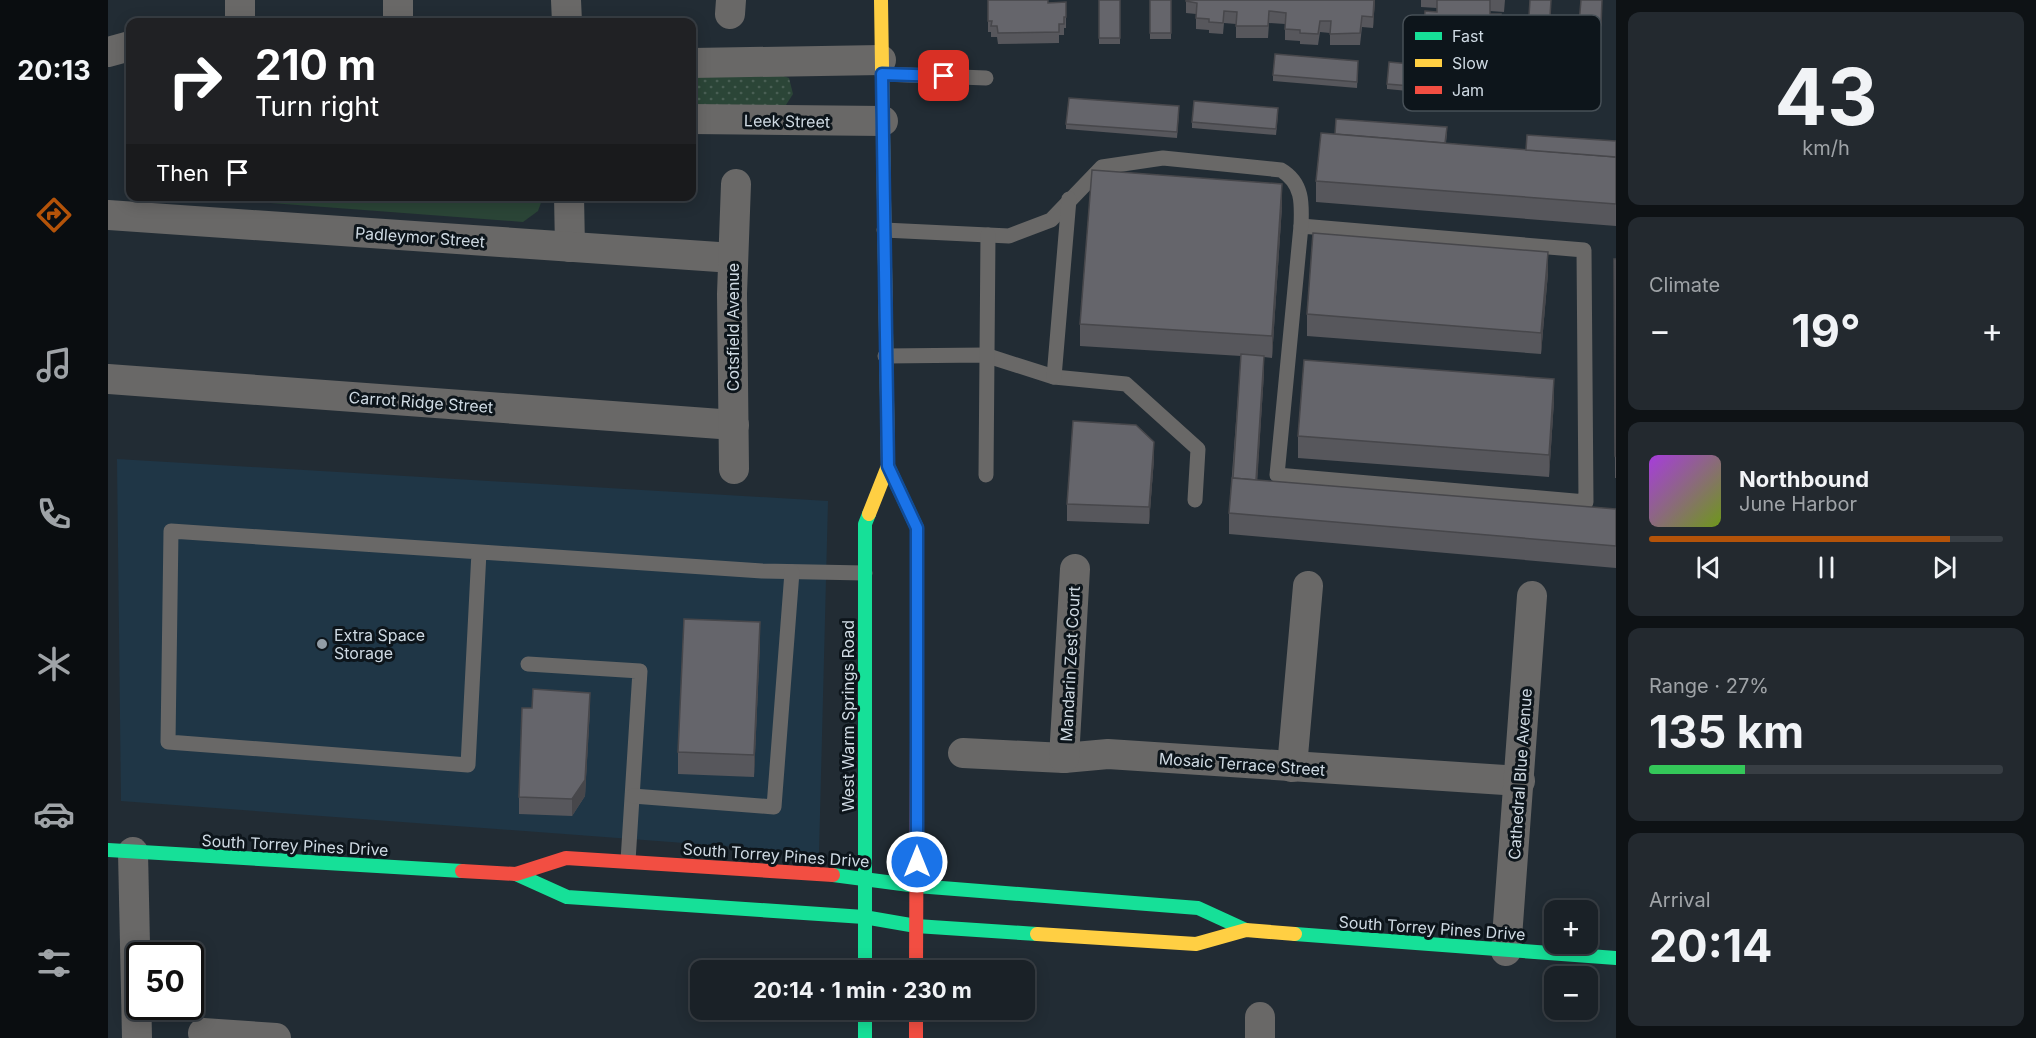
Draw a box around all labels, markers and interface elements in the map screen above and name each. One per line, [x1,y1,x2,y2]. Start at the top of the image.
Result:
legend [1403,15,1601,111]
text: Fast [1452,26,1484,46]
text: 210 m [255,39,376,90]
icon: right [156,42,234,120]
text: 43 [1774,49,1878,144]
pin [918,50,969,101]
text: Slow [1452,53,1489,73]
text: 20:13 [17,54,91,87]
icon: arrive [927,59,960,92]
text: Jam [1452,80,1484,100]
text: Turn right [255,90,379,123]
street label: Leek Street [744,110,830,132]
text: km/h [1802,136,1850,160]
icon: arrive [221,156,254,189]
text: Then [156,160,209,186]
icon: directions [33,194,75,236]
street label: Padleymor Street [354,222,486,252]
street label: Cotsfield Avenue [723,263,743,391]
text: Climate [1649,273,1720,297]
text: 19° [1791,303,1861,358]
text: − [1649,310,1671,350]
text: + [1981,310,2003,350]
icon: music [33,344,75,386]
street label: Carrot Ridge Street [348,387,494,417]
text: Northbound [1739,466,1869,492]
text: June Harbor [1739,492,1857,516]
icon: phone [33,493,75,535]
icon: previous [1692,551,1725,584]
icon: pause [1810,551,1843,584]
icon: next [1928,551,1961,584]
street label: Mandarin Zest Court [1056,586,1084,742]
street label: West Warm Springs Road [838,620,858,812]
place label: Extra Space Storage [334,625,425,663]
marker: Extra Space Storage [315,637,329,651]
icon: climate [33,643,75,685]
text: Range · 27% [1649,674,1769,698]
street label: Cathedral Blue Avenue [1504,688,1536,860]
text: 135 km [1649,704,1804,759]
street label: Mosaic Terrace Street [1158,748,1326,780]
icon: car [33,793,75,835]
street label: South Torrey Pines Drive [201,830,389,860]
position arrow [885,830,949,894]
street label: South Torrey Pines Drive [682,838,870,872]
text: Arrival [1649,888,1711,912]
map controls [1544,900,1598,1020]
button: + [1544,900,1598,954]
street label: South Torrey Pines Drive [1338,911,1526,945]
text: 20:14 [1649,918,1773,973]
icon: filters [33,942,75,984]
speed limit sign: 50 [126,942,204,1020]
button: − [1544,966,1598,1020]
text: 20:14 · 1 min · 230 m [753,977,972,1003]

